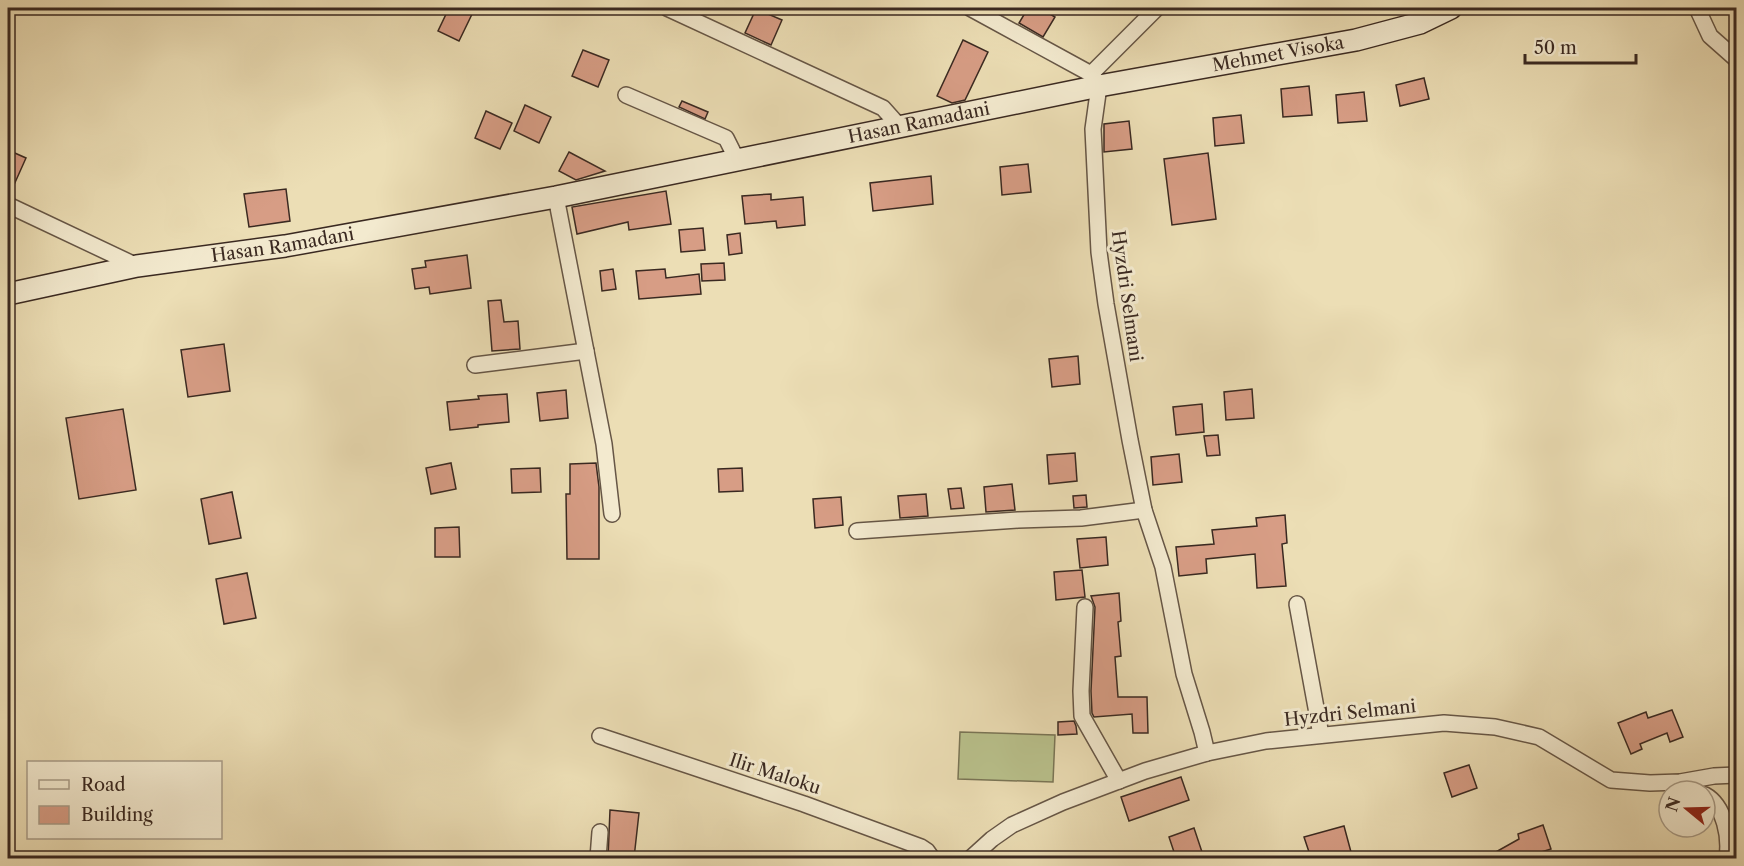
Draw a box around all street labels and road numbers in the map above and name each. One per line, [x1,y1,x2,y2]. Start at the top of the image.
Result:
street label: Mehmet Visoka [1211,31,1346,77]
street label: Hasan Ramadani [846,98,992,148]
street label: Hasan Ramadani [210,223,356,267]
street label: Hyzdri Selmani [1107,229,1147,364]
street label: Hyzdri Selmani [1283,695,1417,731]
street label: Ilir Maloku [726,749,824,799]

